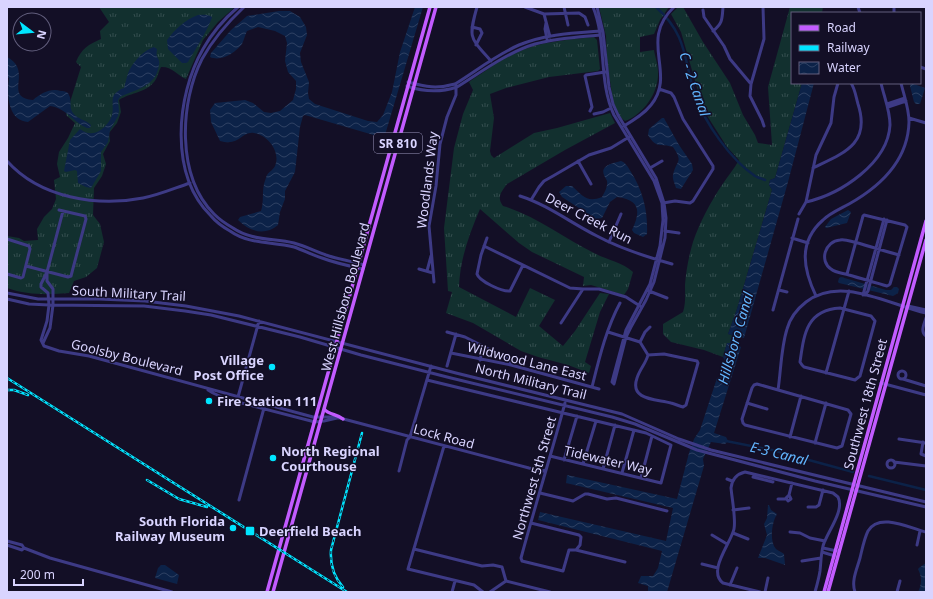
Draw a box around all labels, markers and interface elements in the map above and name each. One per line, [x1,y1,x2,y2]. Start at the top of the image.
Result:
north arrow [12,12,52,52]
legend [791,12,921,84]
text: Road [827,19,856,36]
text: N [34,29,51,41]
text: Railway [827,39,871,56]
water label: C - 2 Canal [675,49,715,119]
text: Water [827,59,861,76]
street label: Woodlands Way [412,130,442,230]
road number: SR 810 [374,133,422,153]
street label: Deer Creek Run [542,188,636,248]
street label: West Hillsboro Boulevard [316,221,374,373]
street label: South Military Trail [72,281,186,305]
water label: Hillsboro Canal [713,289,757,386]
street label: Goolsby Boulevard [69,334,185,380]
street label: Southwest 18th Street [839,336,891,471]
street label: Wildwood Lane East [465,337,589,385]
place label: Village Post Office [194,351,264,384]
street label: North Military Trail [473,358,589,404]
marker: Village Post Office [267,362,277,372]
place label: Fire Station 111 [217,392,317,410]
marker: Fire Station 111 [204,396,214,406]
street label: Northwest 5th Street [508,414,560,542]
street label: Lock Road [411,419,477,453]
water label: E-3 Canal [748,437,810,469]
street label: Tidewater Way [562,441,654,479]
place label: North Regional Courthouse [281,442,380,475]
marker: North Regional Courthouse [268,453,278,463]
place label: South Florida Railway Museum [115,512,225,545]
place label: Deerfield Beach [259,522,361,540]
marker: South Florida Railway Museum [228,523,238,533]
marker: Deerfield Beach [244,525,256,537]
scale bar [14,561,83,587]
text: 200 m [20,566,55,583]

